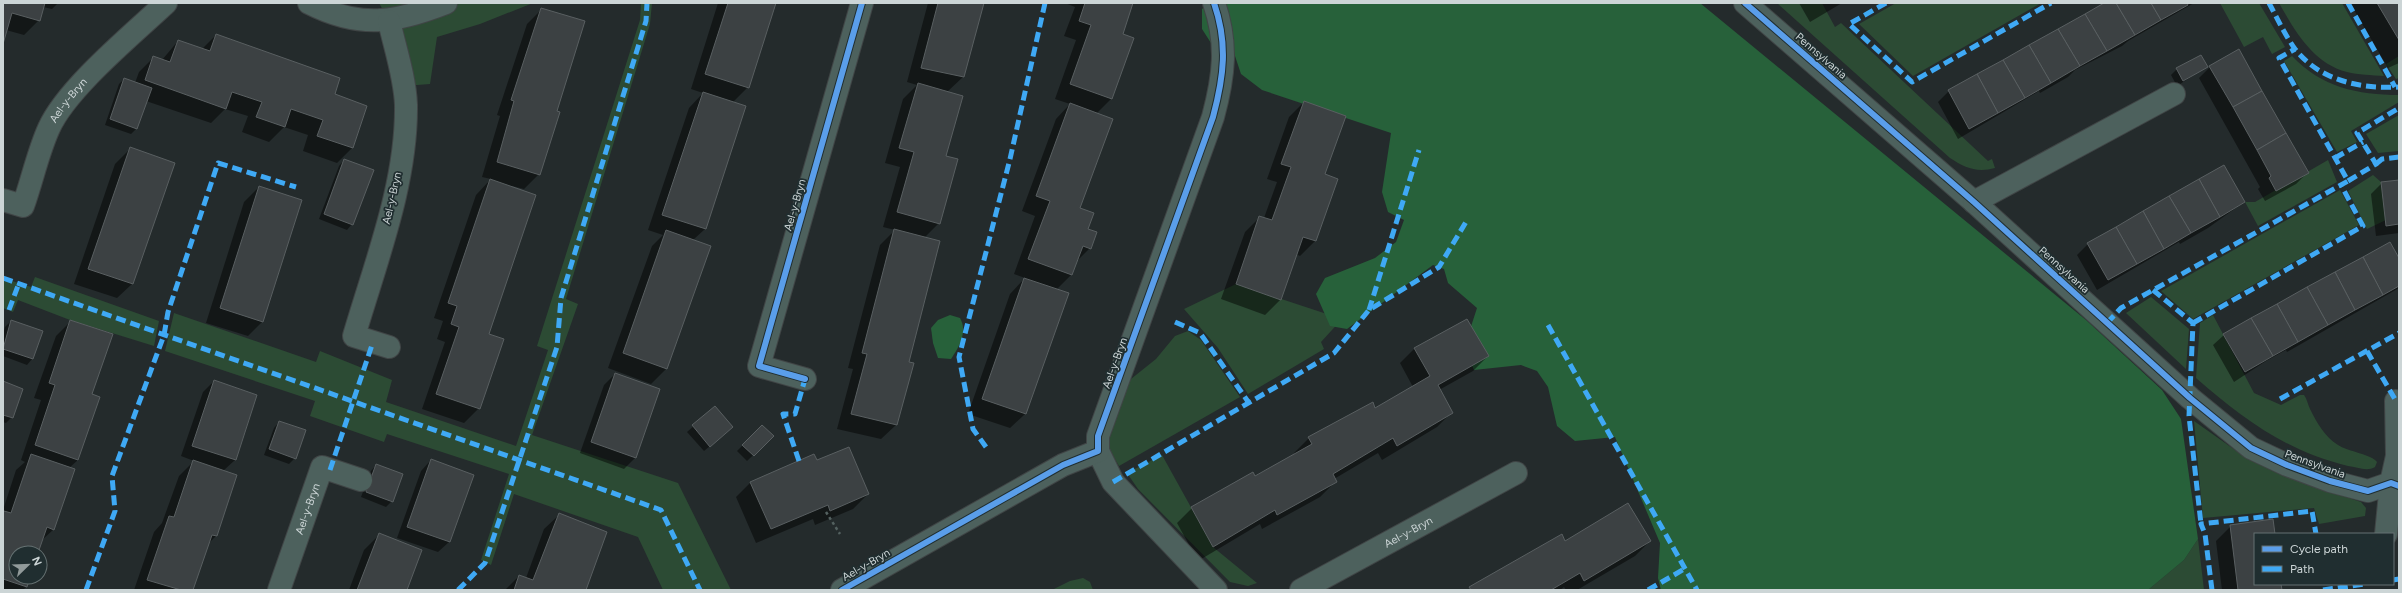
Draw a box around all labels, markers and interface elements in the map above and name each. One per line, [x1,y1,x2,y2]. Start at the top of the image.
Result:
street label: Pennsylvania [1793,30,1849,82]
street label: Ael-y-Bryn [47,75,89,125]
street label: Ael-y-Bryn [380,171,404,225]
street label: Ael-y-Bryn [781,178,809,232]
street label: Pennsylvania [2036,244,2092,296]
street label: Ael-y-Bryn [1100,336,1130,390]
street label: Pennsylvania [2283,447,2347,481]
street label: Ael-y-Bryn [292,482,322,536]
street label: Ael-y-Bryn [1382,513,1435,550]
legend [2254,533,2394,585]
text: Cycle path [2290,542,2348,556]
north arrow [8,545,48,585]
street label: Ael-y-Bryn [840,546,892,584]
text: N [29,555,44,568]
text: Path [2290,562,2314,576]

